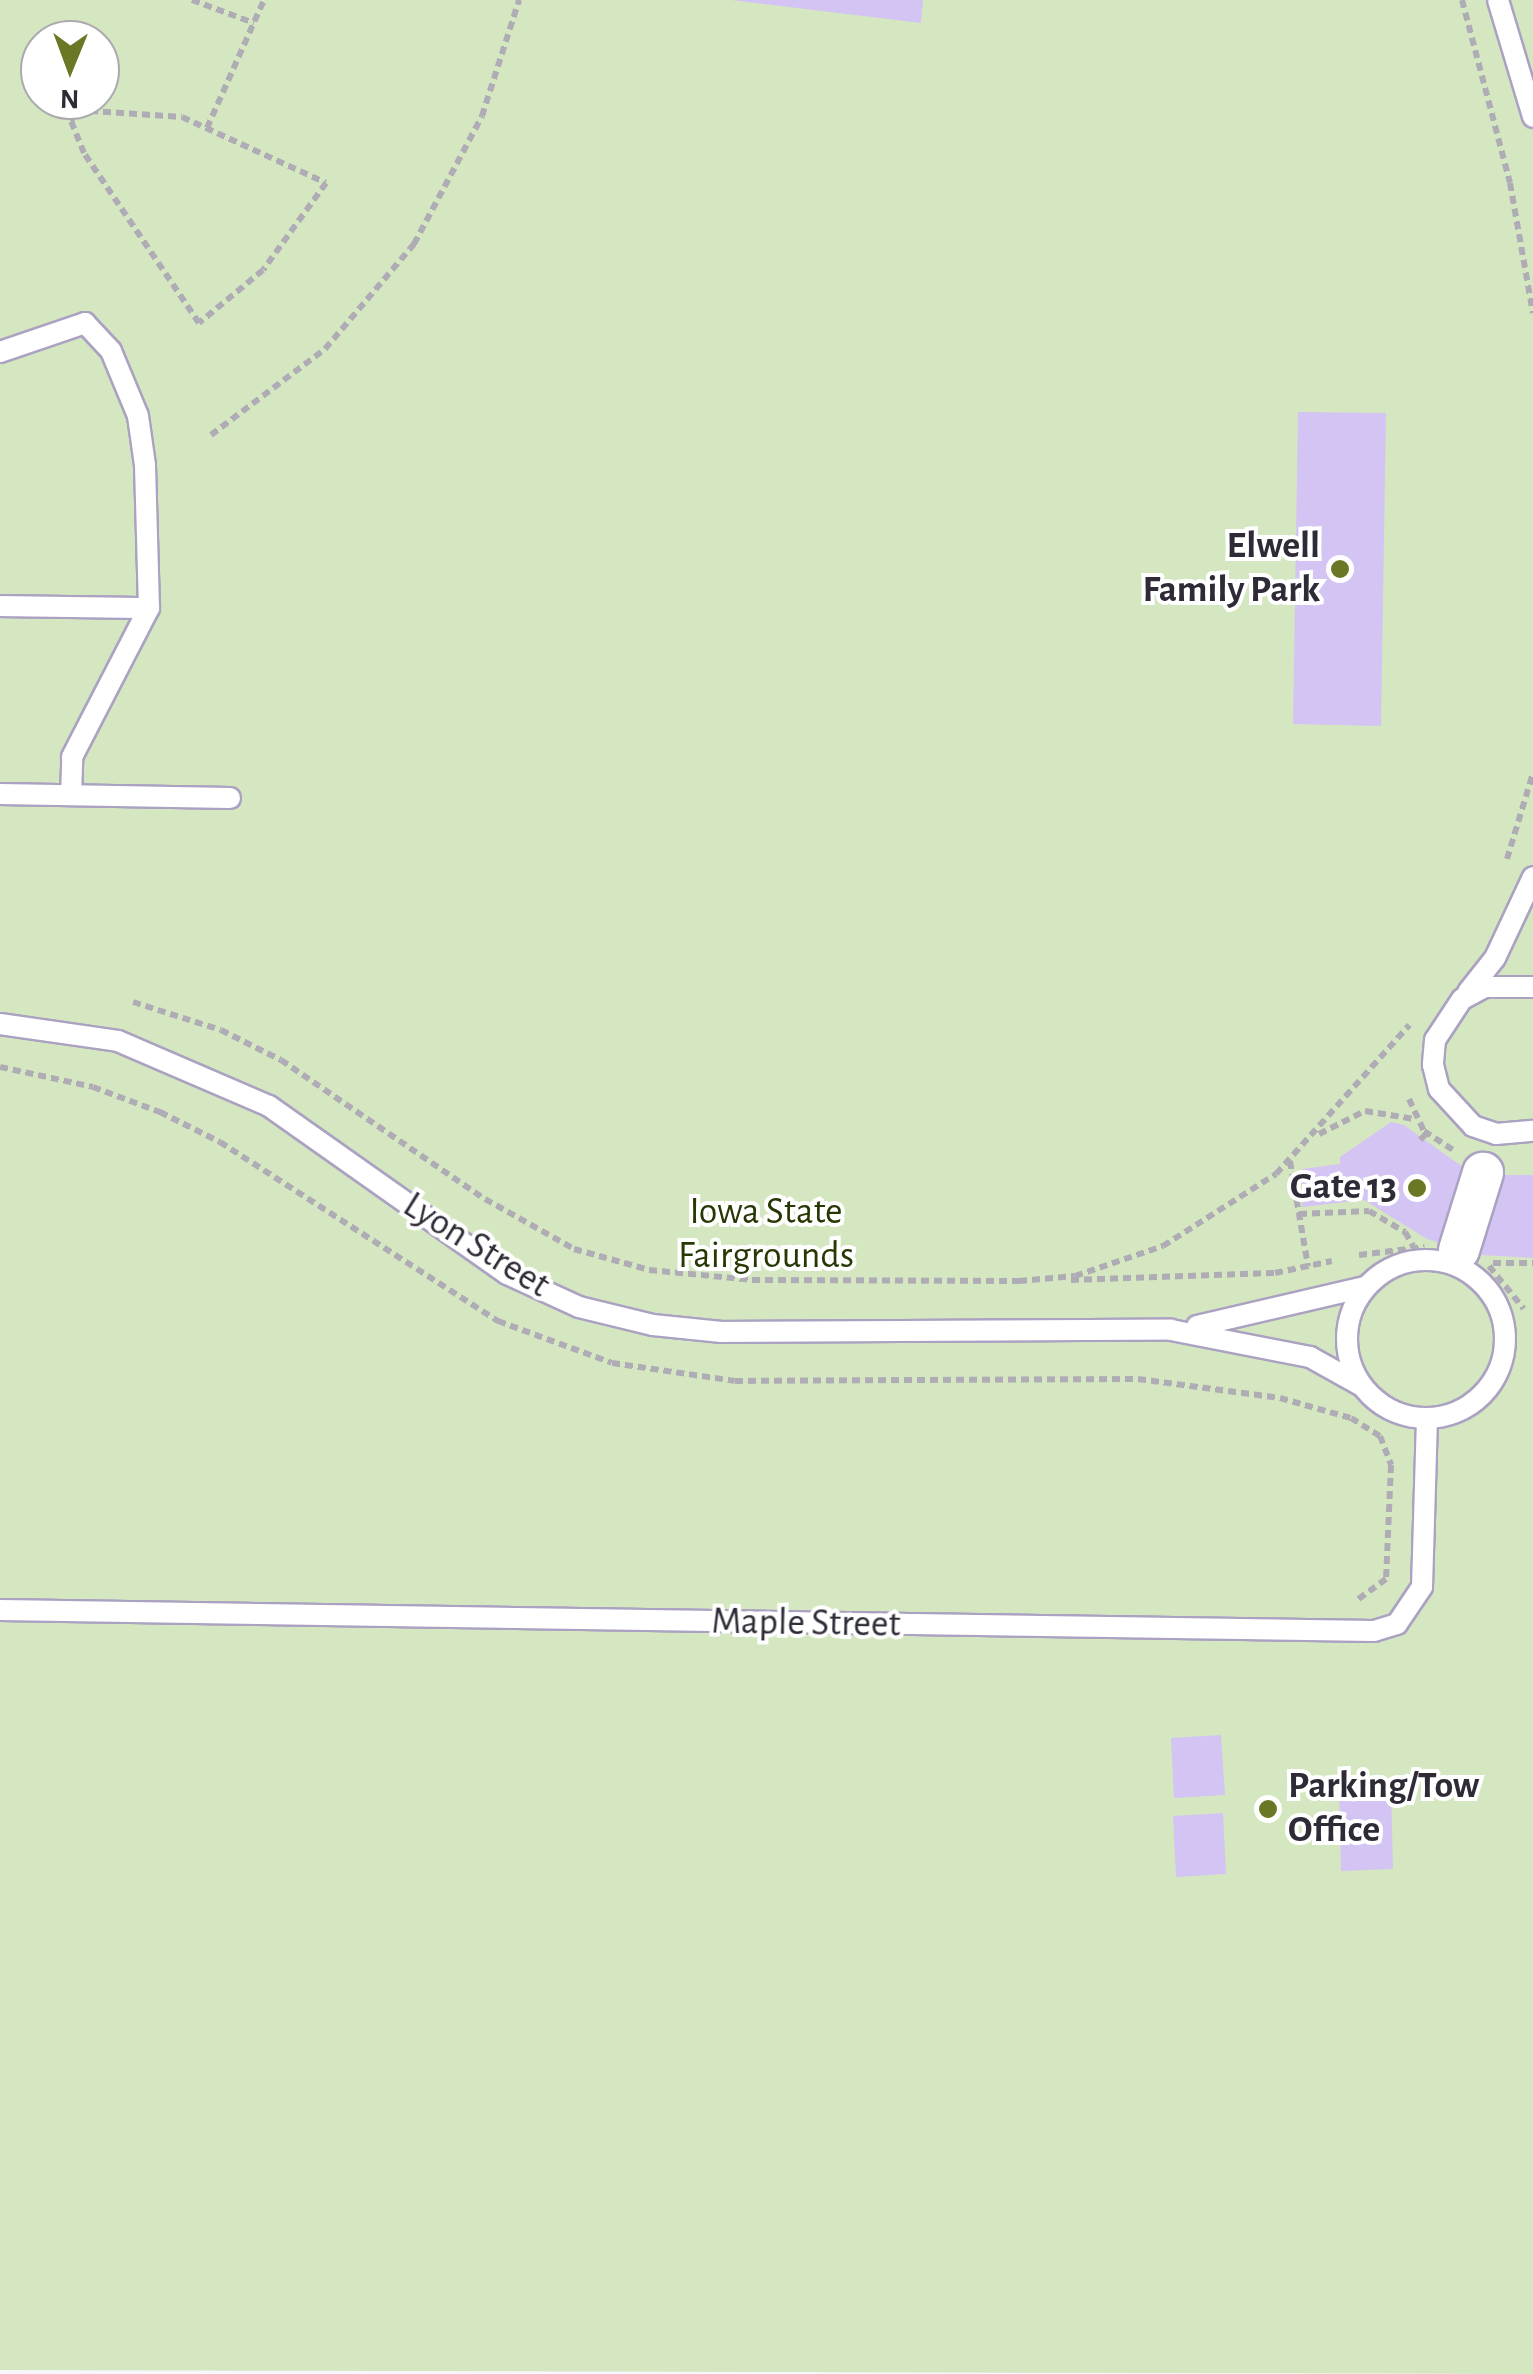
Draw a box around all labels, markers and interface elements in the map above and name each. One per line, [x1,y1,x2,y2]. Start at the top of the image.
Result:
north arrow [20,20,120,120]
text: N [60,84,79,112]
place label: Elwell Family Park [1142,524,1320,614]
marker: Elwell Family Park [1329,558,1351,580]
place label: Gate 13 [1290,1165,1397,1211]
marker: Gate 13 [1406,1177,1428,1199]
street label: Lyon Street [394,1183,558,1309]
park label: Iowa State Fairgrounds [678,1190,854,1280]
street label: Maple Street [711,1600,901,1648]
place label: Parking/Tow Office [1288,1764,1479,1854]
marker: Parking/Tow Office [1257,1798,1279,1820]

